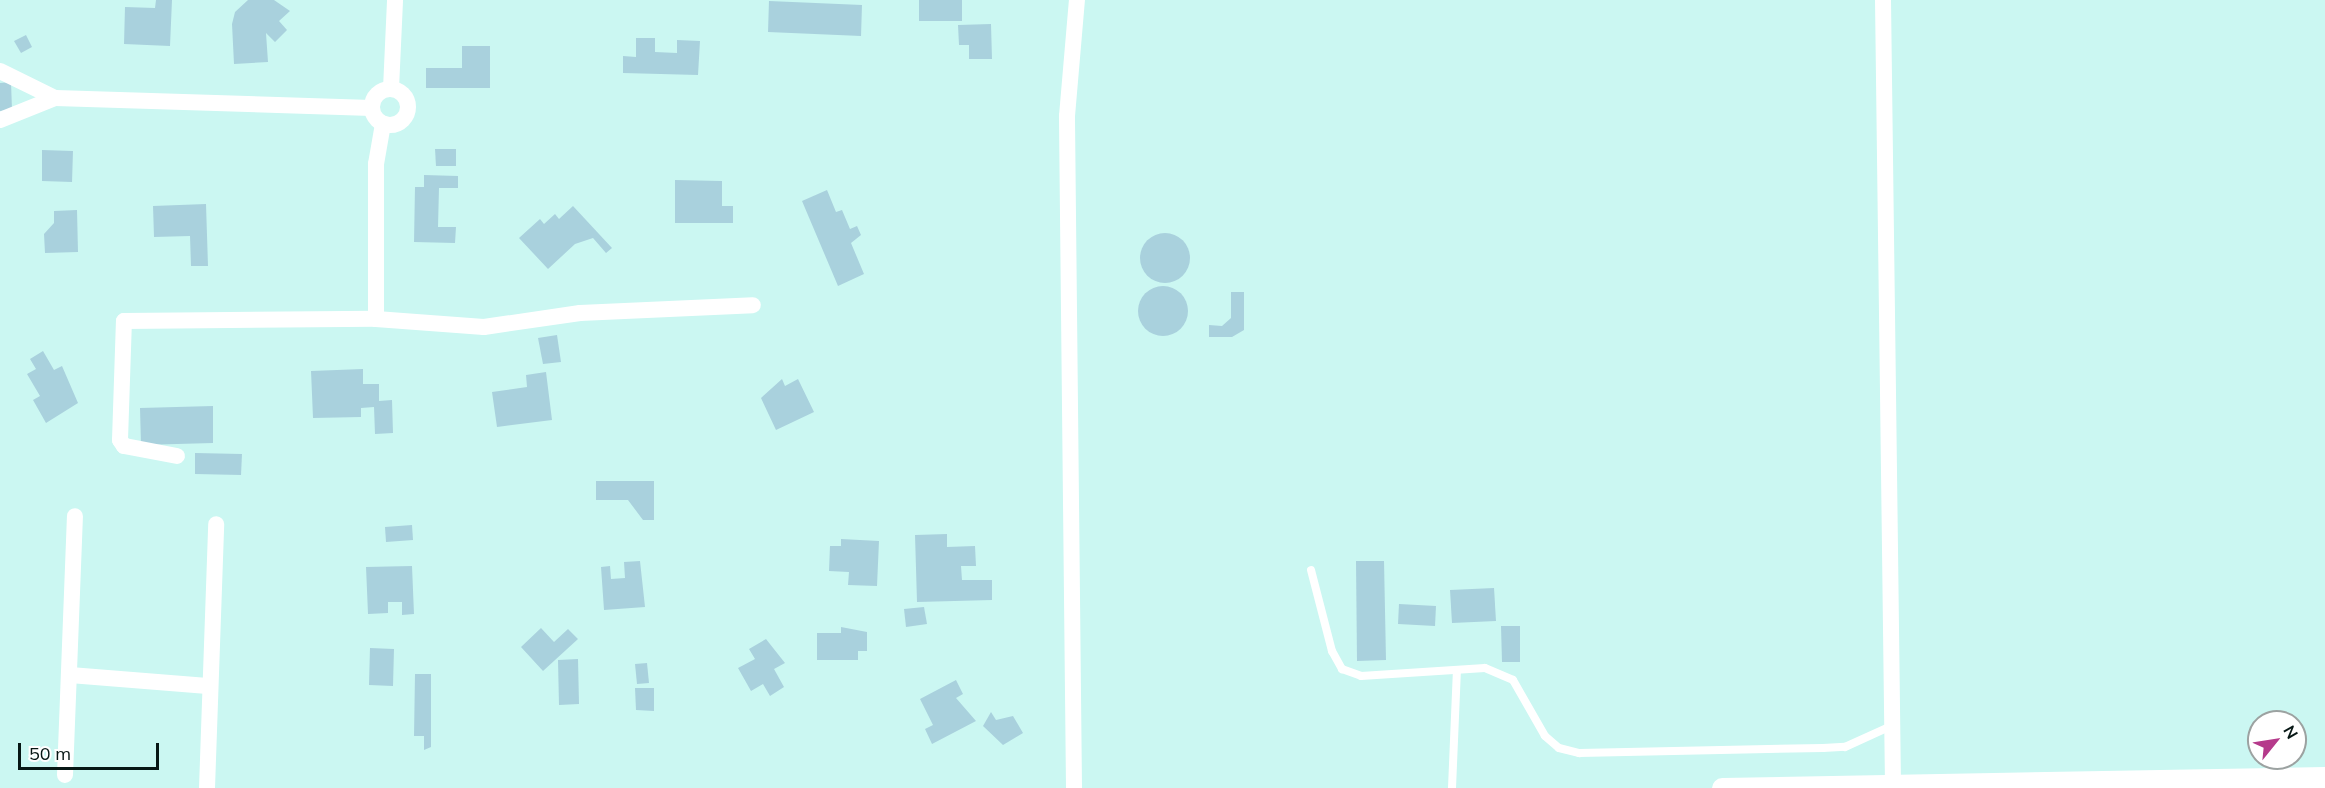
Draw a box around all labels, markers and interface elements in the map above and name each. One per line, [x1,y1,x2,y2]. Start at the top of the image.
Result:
north arrow [2247,710,2307,770]
text: N [2279,722,2303,742]
scale bar [21,731,162,769]
text: 50 m [29,742,71,765]

